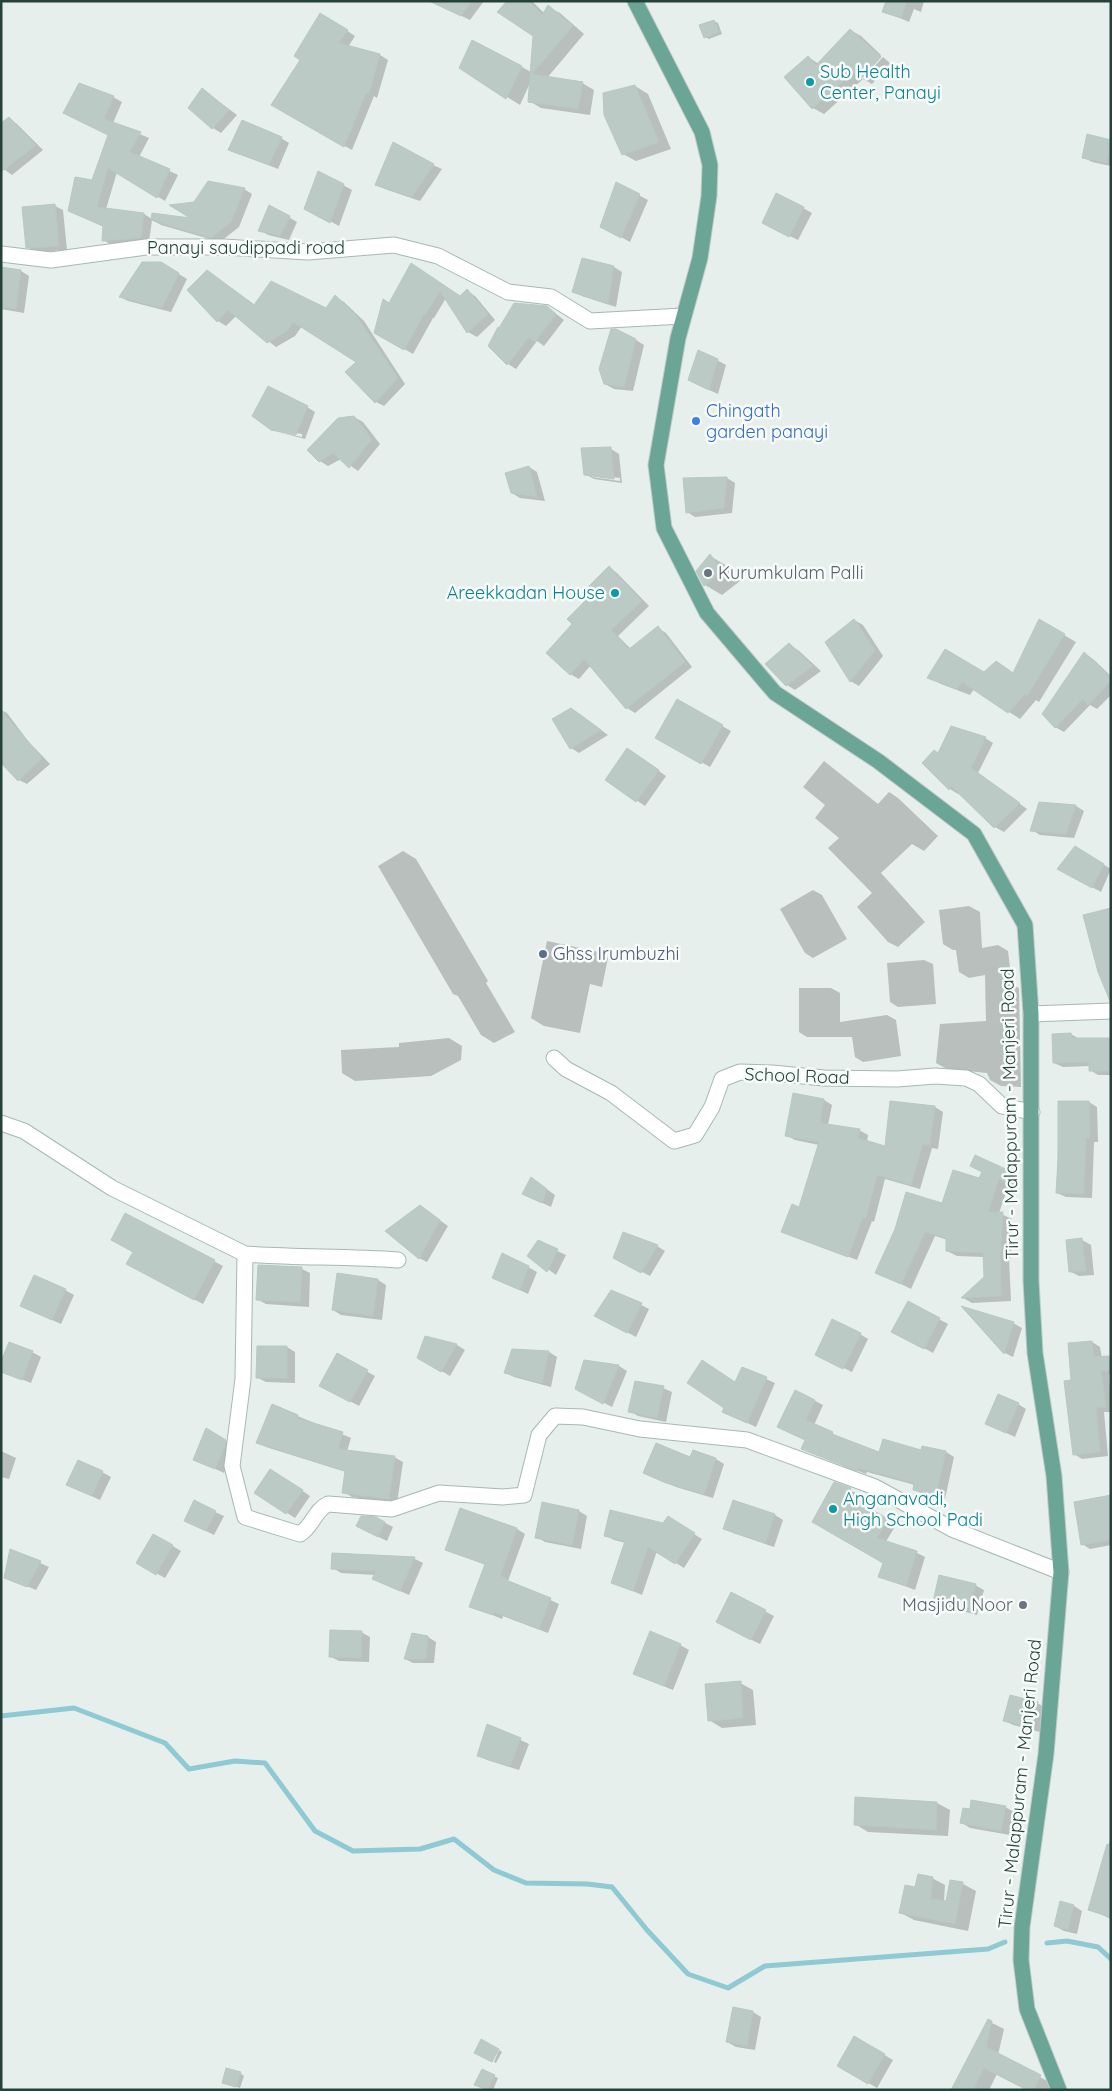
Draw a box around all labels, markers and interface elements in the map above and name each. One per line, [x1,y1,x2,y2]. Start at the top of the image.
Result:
place label: Sub Health Center, Panayi [820,60,941,104]
marker: Sub Health Center, Panayi [804,76,816,88]
street label: Panayi saudippadi road [147,236,345,259]
place label: Chingath garden panayi [706,399,828,443]
marker: Chingath garden panayi [690,415,702,427]
place label: Kurumkulam Palli [718,561,864,584]
marker: Kurumkulam Palli [702,567,714,579]
place label: Areekkadan House [447,581,605,604]
marker: Areekkadan House [609,587,621,599]
place label: Ghss Irumbuzhi [553,942,679,965]
marker: Ghss Irumbuzhi [537,948,549,960]
street label: Tirur - Malappuram - Manjeri Road [995,968,1024,1260]
street label: School Road [744,1062,850,1089]
place label: Anganavadi, High School Padi [843,1487,983,1531]
marker: Anganavadi, High School Padi [827,1503,839,1515]
place label: Masjidu Noor [902,1593,1013,1616]
marker: Masjidu Noor [1017,1599,1029,1611]
street label: Tirur - Malappuram - Manjeri Road [993,1638,1046,1930]

